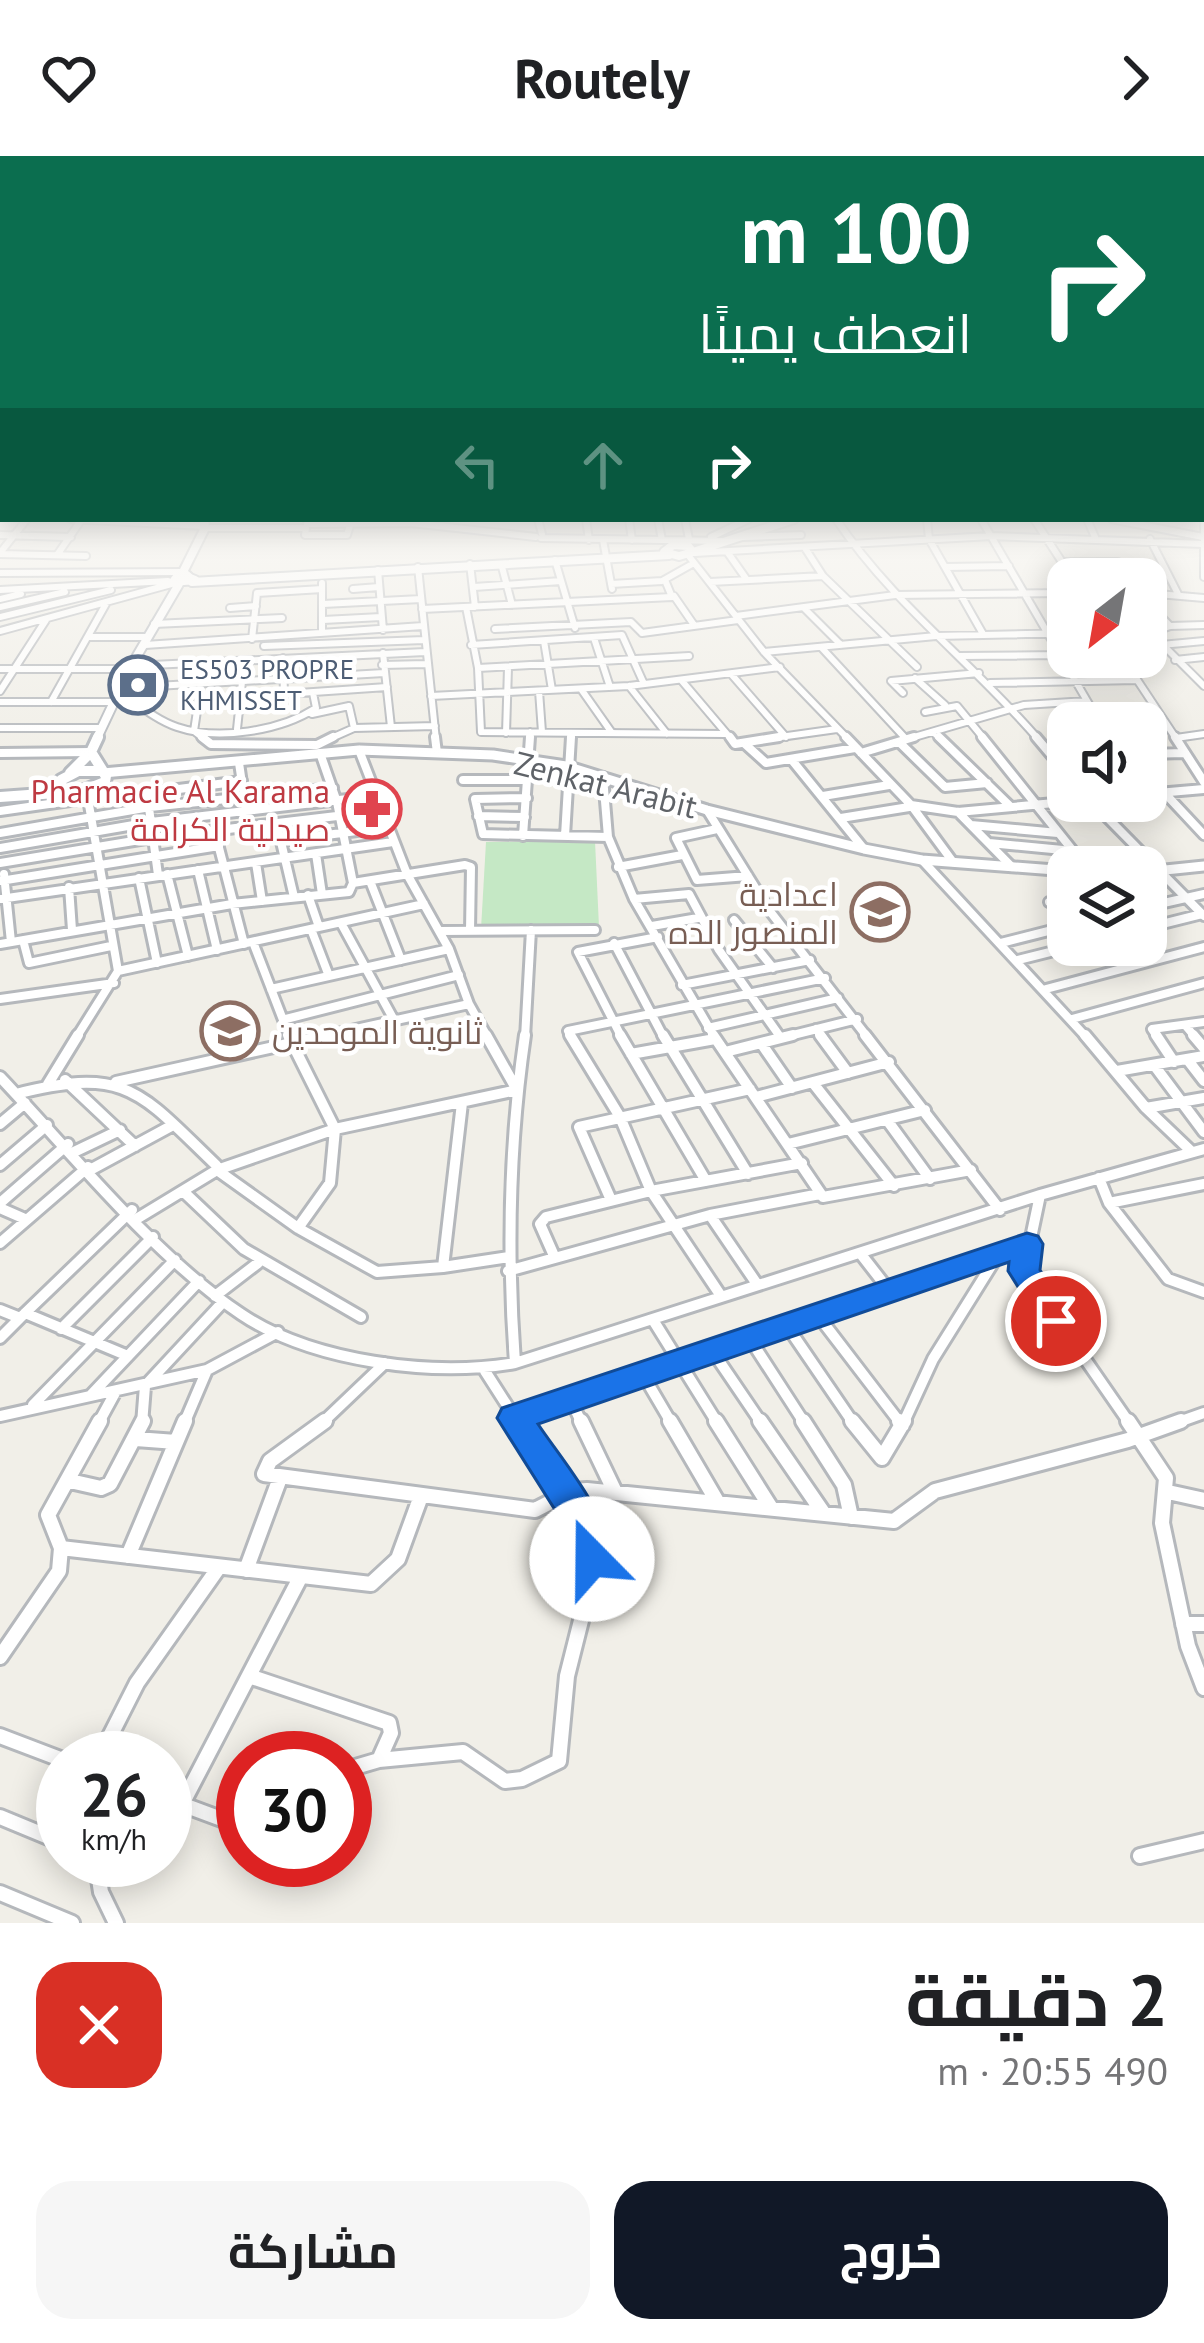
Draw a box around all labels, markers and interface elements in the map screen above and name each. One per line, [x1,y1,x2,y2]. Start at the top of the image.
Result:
text: Routely [514,43,690,113]
icon: heart [36,45,102,111]
icon: forward [1102,45,1168,111]
text: 100 m [740,177,972,286]
icon: right [1014,204,1170,360]
text: انعطف يمينًا [698,298,972,368]
icon: left [444,432,510,498]
icon: ahead [570,432,636,498]
icon: right [696,432,762,498]
north arrow [1047,558,1167,678]
map controls [1047,558,1167,966]
place label: ES503 PROPRE KHMISSET [180,652,354,717]
bank icon: ES503 PROPRE KHMISSET [107,654,169,716]
button: sound [1047,702,1167,822]
street label: Zenkat Arabit [510,741,702,827]
place label: Pharmacie Al Karama صيدلية الكرامة [30,769,330,850]
pharmacy icon: Pharmacie Al Karama صيدلية الكرامة [341,778,403,840]
button: layers [1047,846,1167,966]
place label: اعدادية المنصور الده [668,872,838,953]
school or university icon: اعدادية المنصور الده [849,881,911,943]
school or university icon: ثانوية الموحدين [199,1000,261,1062]
place label: ثانوية الموحدين [272,1010,482,1053]
pin [1005,1270,1107,1372]
icon: arrive [1023,1288,1089,1354]
position arrow [529,1496,655,1622]
speed limit sign: 30 [216,1731,372,1887]
text: 26 [80,1755,148,1833]
text: km/h [81,1819,147,1858]
text: 2 دقيقة [905,1953,1168,2046]
button: close [36,1962,162,2088]
text: 490 m · 20:55 [937,2045,1168,2096]
button: مشاركة [36,2181,590,2319]
button: خروج [614,2181,1168,2319]

